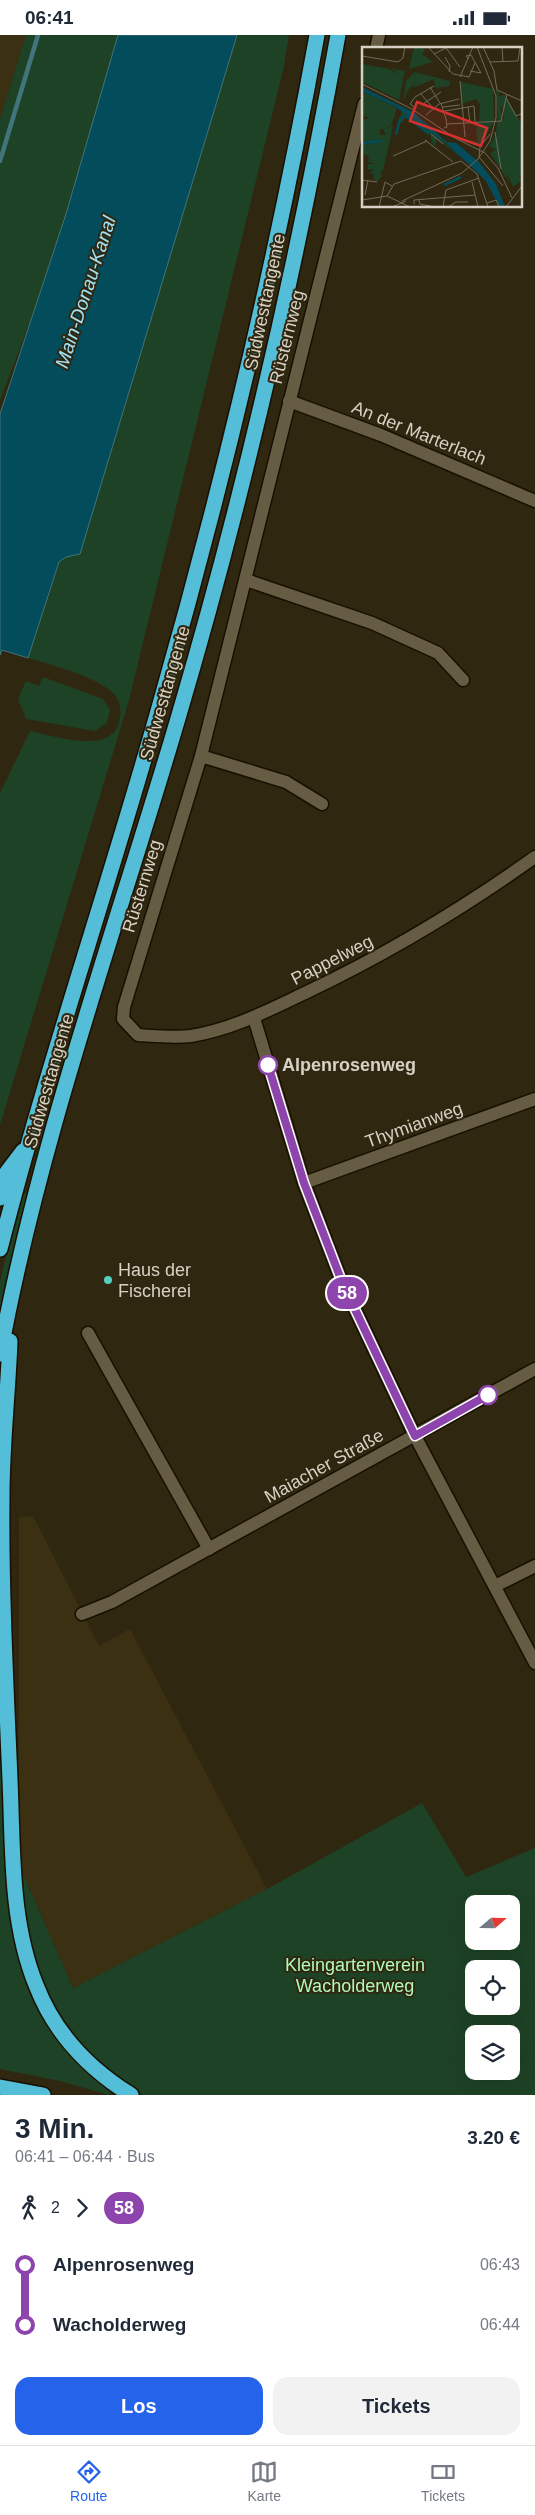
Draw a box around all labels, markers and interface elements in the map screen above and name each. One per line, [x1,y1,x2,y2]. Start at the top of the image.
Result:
text: 06:41 [25,7,74,28]
inset map [362,47,522,207]
water label: Main-Donau-Kanal [51,213,120,371]
street label: Südwesttangente [241,232,289,372]
street label: Rüsternweg [266,288,308,386]
street label: An der Marterlach [349,397,489,469]
street label: Südwesttangente [136,623,194,763]
street label: Rüsternweg [118,837,166,935]
street label: Pappelweg [288,931,376,989]
street label: Südwesttangente [20,1011,78,1151]
marker: Alpenrosenweg [258,1055,278,1075]
place label: Alpenrosenweg [282,1055,416,1075]
street label: Thymianweg [363,1098,465,1152]
place label: Haus der Fischerei [118,1260,191,1301]
marker: Haus der Fischerei [102,1274,114,1286]
line badge: 58 [324,1277,370,1309]
text: 58 [337,1283,357,1303]
unlabelled marker [478,1385,498,1405]
street label: Maiacher Straße [261,1425,387,1507]
north arrow [465,1895,520,1950]
map controls [465,1895,520,2080]
park label: Kleingartenverein Wacholderweg [285,1955,425,1996]
button: locate [465,1960,520,2015]
button: layers [465,2025,520,2080]
text: 3 Min. [15,2113,94,2144]
text: 3.20 € [467,2127,520,2148]
text: 06:41 – 06:44 · Bus [15,2148,155,2165]
icon: walk [15,2194,43,2222]
icon: forward [68,2194,96,2222]
text: 58 [114,2198,134,2218]
text: 2 [51,2199,60,2216]
text: Alpenrosenweg [53,2254,194,2275]
text: 06:43 [480,2256,520,2273]
text: Wacholderweg [53,2314,186,2335]
text: 06:44 [480,2316,520,2333]
button: Los [15,2377,263,2435]
button: Tickets [273,2377,520,2435]
tab: Route [70,2458,107,2504]
tab: Karte [248,2458,281,2504]
tab: Tickets [421,2458,465,2504]

